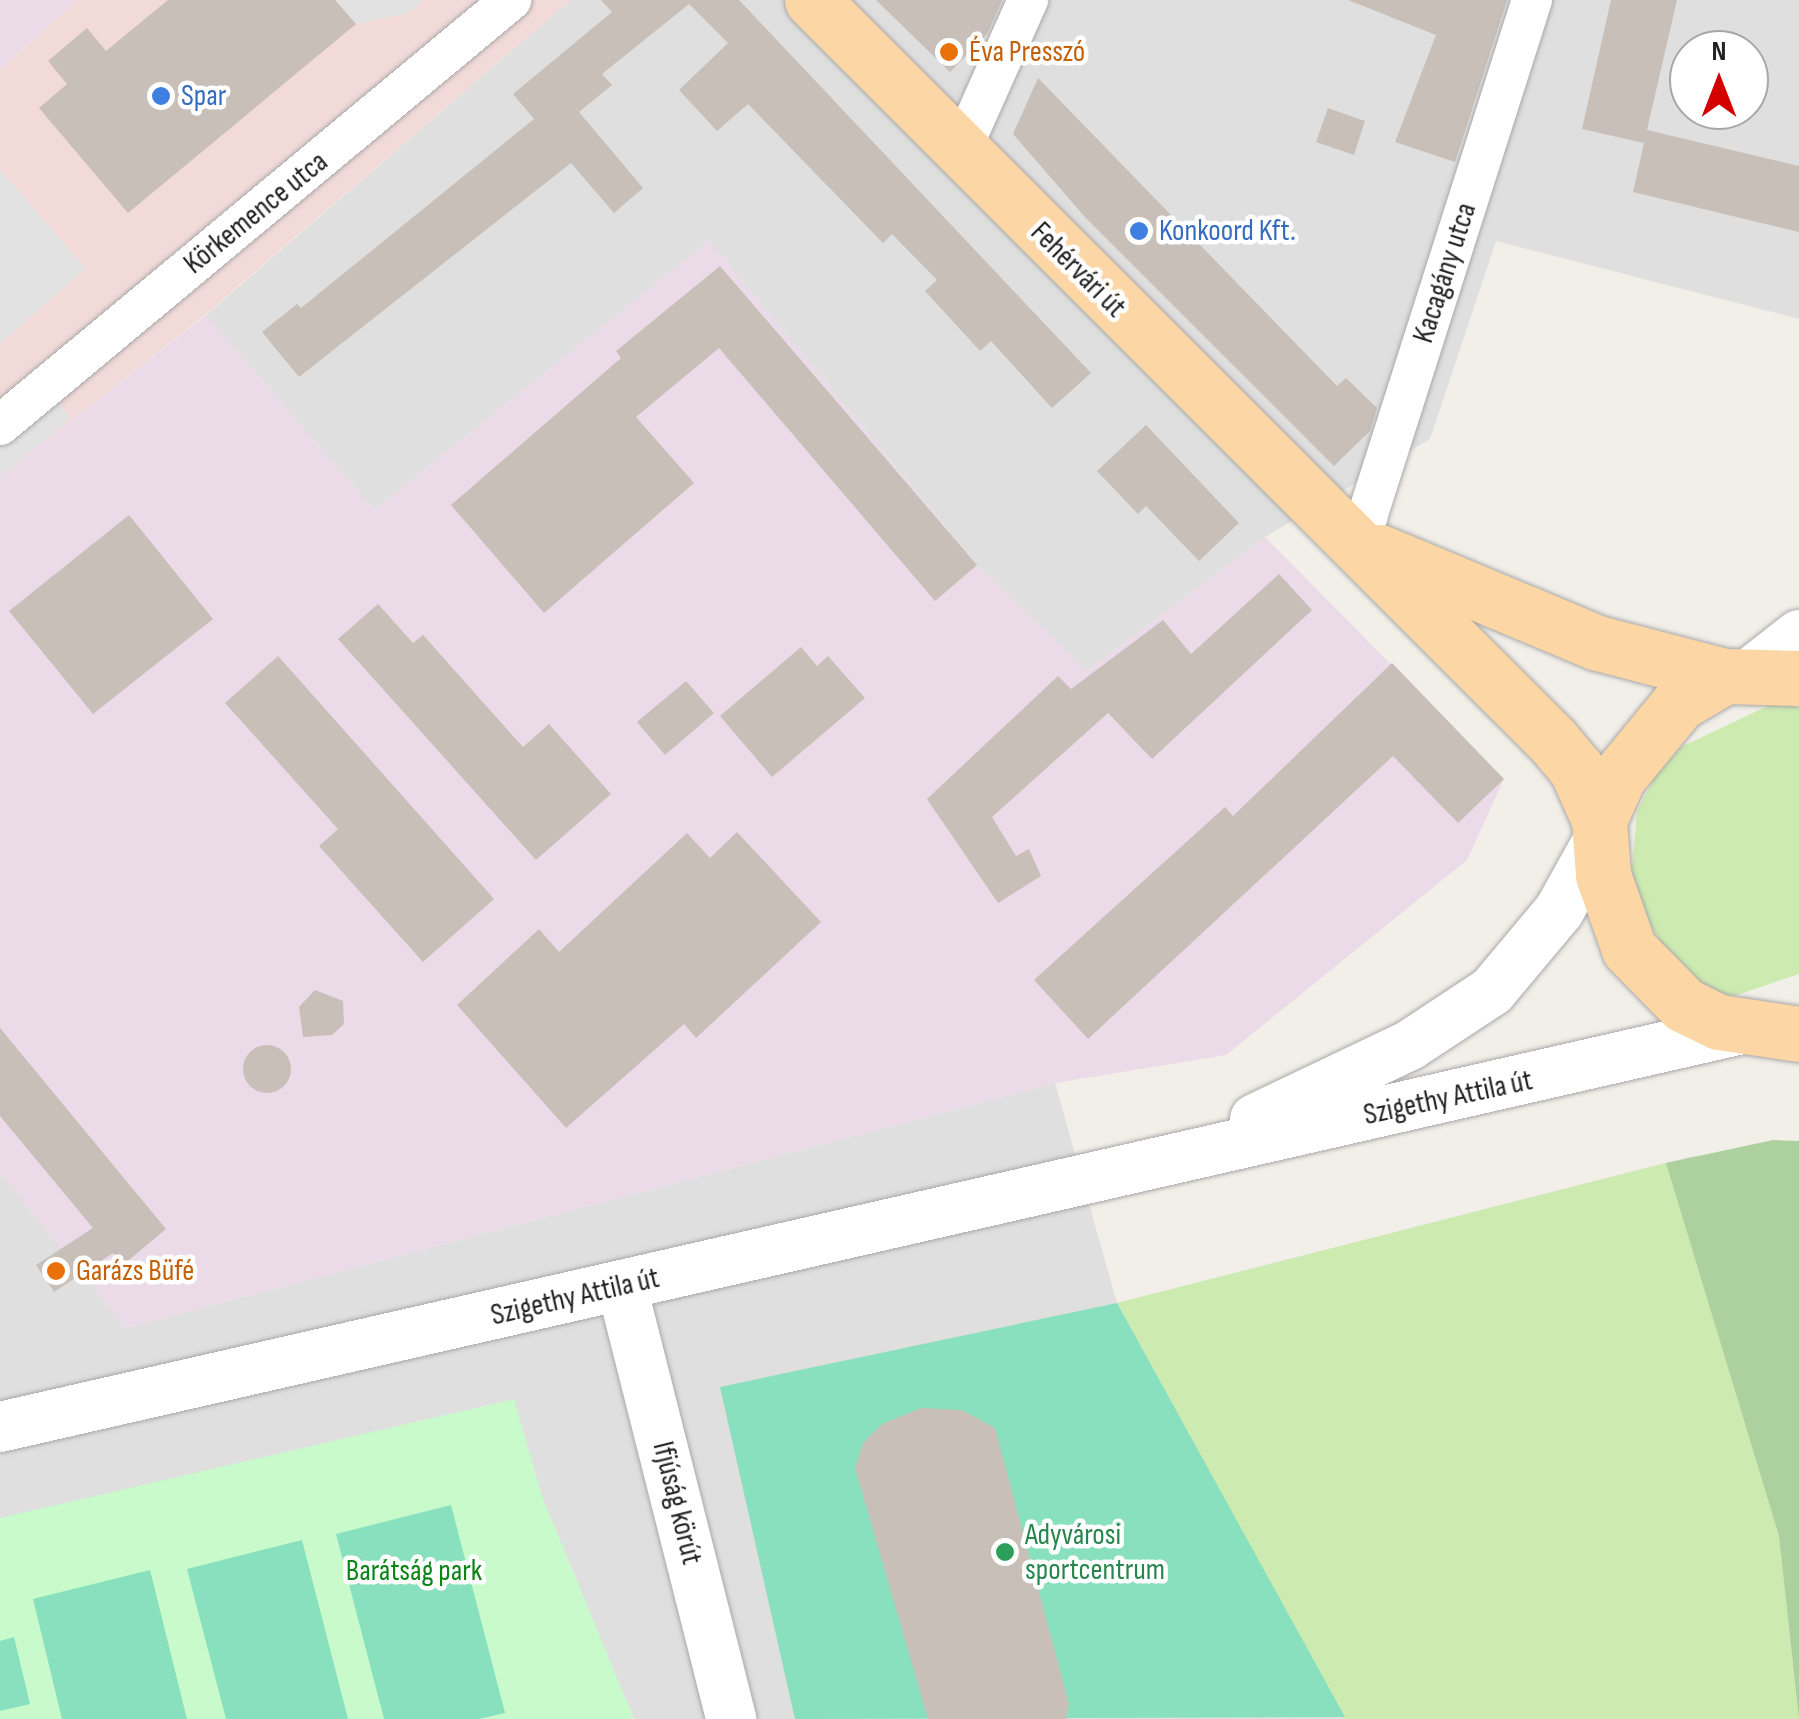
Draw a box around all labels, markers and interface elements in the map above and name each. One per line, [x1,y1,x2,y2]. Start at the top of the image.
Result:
north arrow [1669,30,1769,130]
place label: Éva Presszó [969,34,1085,70]
text: N [1712,35,1726,68]
marker: Éva Presszó [938,41,960,63]
place label: Spar [181,78,226,114]
marker: Spar [150,85,172,107]
street label: Körkemence utca [177,144,335,282]
street label: Kacagány utca [1405,199,1485,347]
place label: Konkoord Kft. [1159,213,1296,249]
street label: Fehérvári út [1023,215,1133,325]
marker: Konkoord Kft. [1128,220,1150,242]
street label: Szigethy Attila út [1360,1063,1536,1133]
place label: Garázs Büfé [76,1253,194,1289]
marker: Garázs Büfé [45,1260,67,1282]
street label: Szigethy Attila út [487,1260,663,1334]
street label: Ifjúság körút [644,1438,710,1568]
place label: Adyvárosi sportcentrum [1025,1517,1165,1588]
marker: Adyvárosi sportcentrum [994,1541,1016,1563]
park label: Barátság park [346,1553,482,1589]

